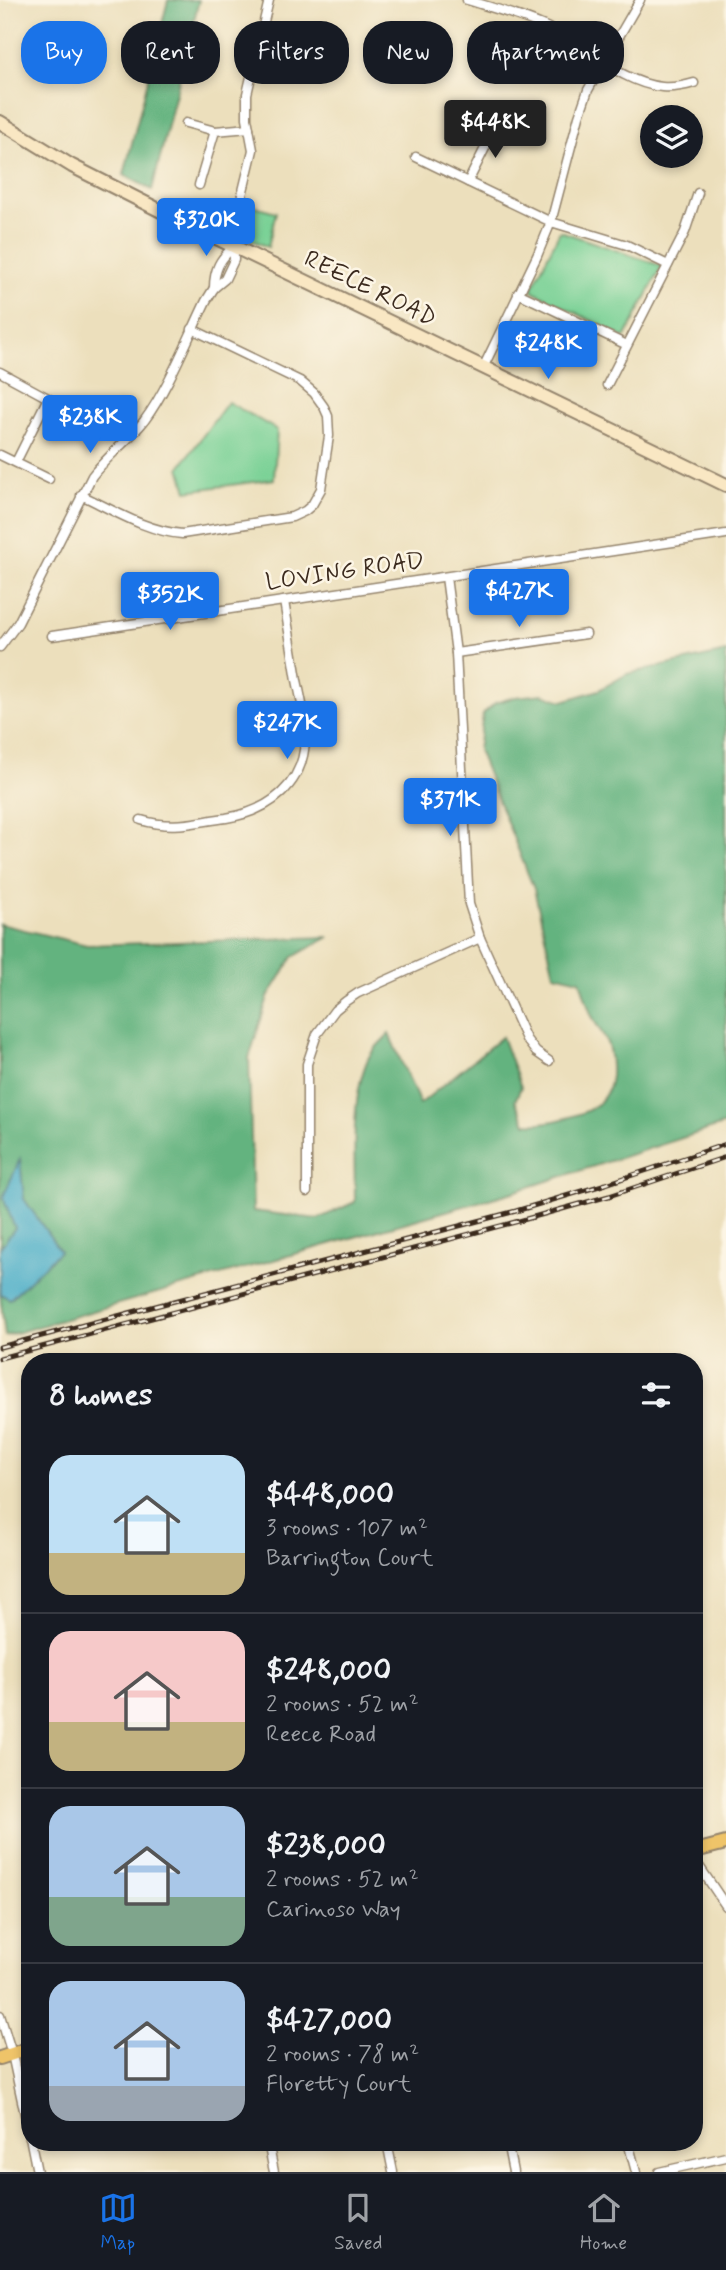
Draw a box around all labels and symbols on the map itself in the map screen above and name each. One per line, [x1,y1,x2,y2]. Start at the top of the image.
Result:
pin: $448K [446,100,544,160]
pin: $320K [157,198,255,258]
street label: REECE ROAD [299,244,441,334]
pin: $248K [499,322,597,381]
pin: $238K [41,396,139,455]
street label: LOVING ROAD [264,546,426,598]
pin: $427K [470,570,568,629]
pin: $352K [121,572,219,632]
pin: $247K [238,702,336,761]
pin: $371K [401,778,499,838]

